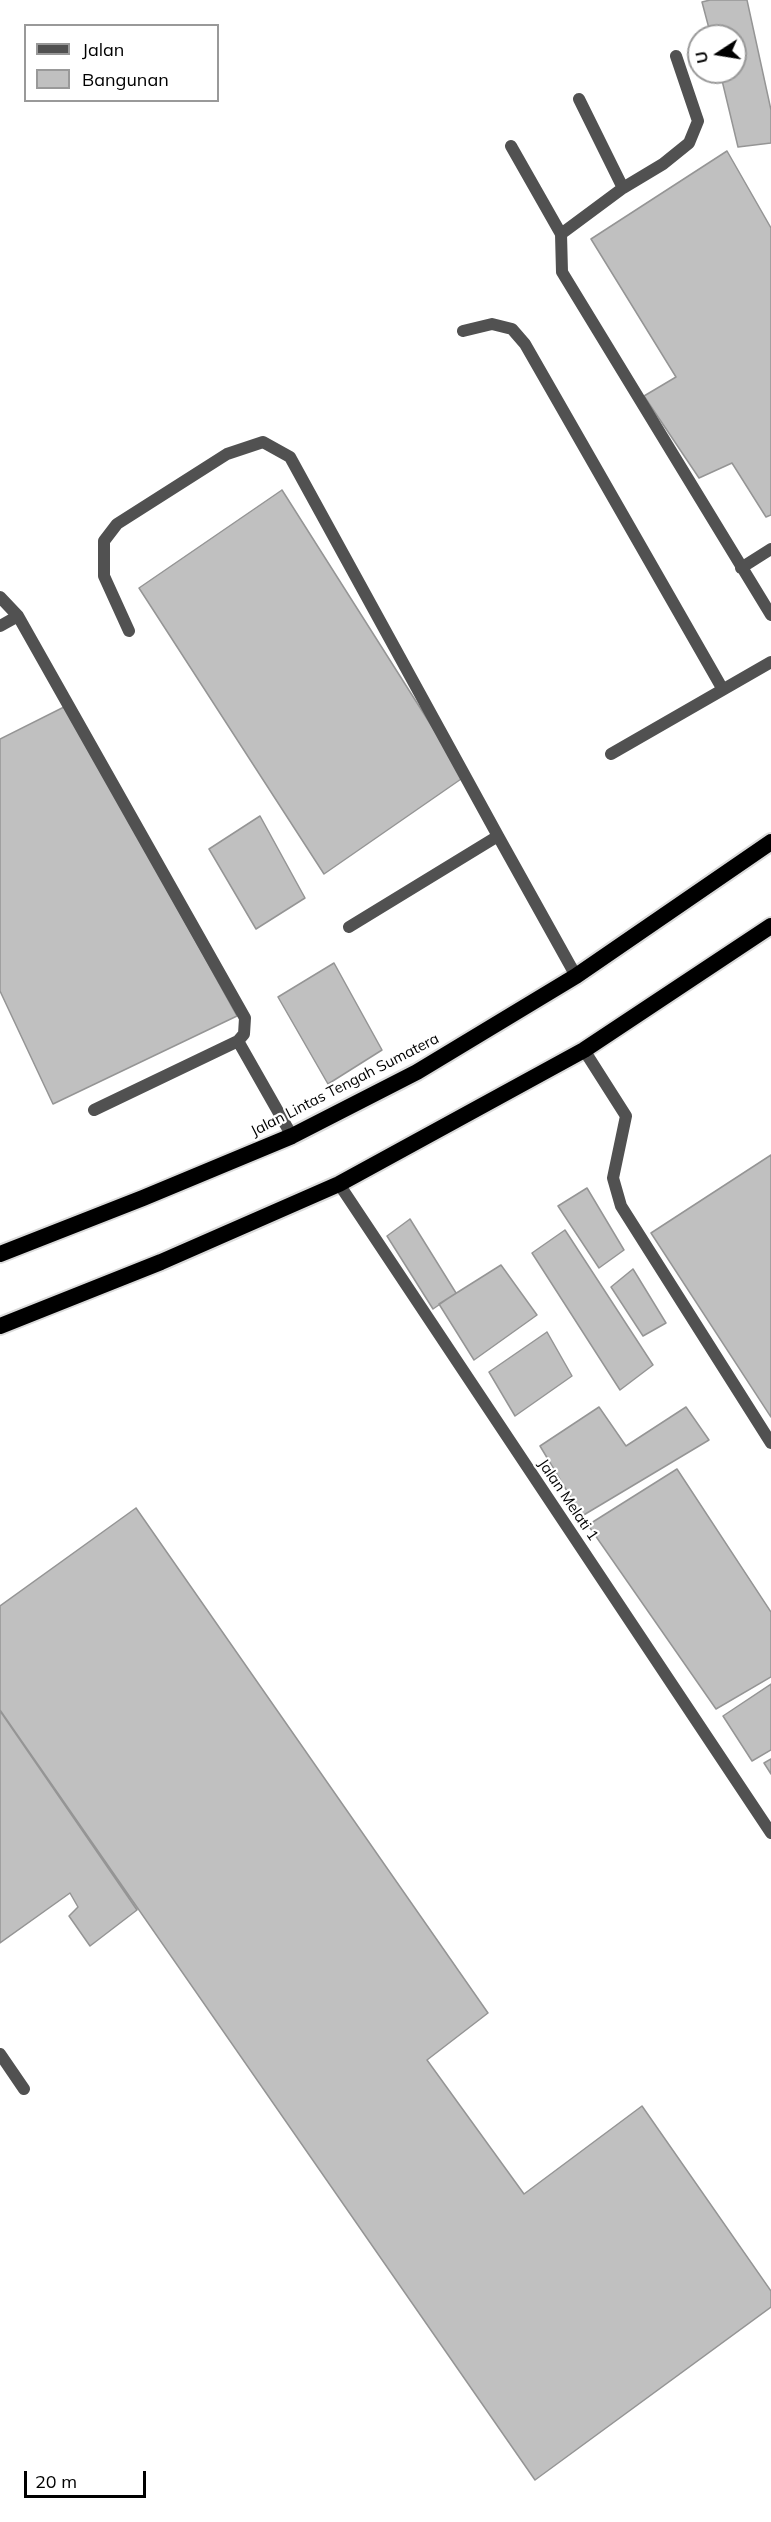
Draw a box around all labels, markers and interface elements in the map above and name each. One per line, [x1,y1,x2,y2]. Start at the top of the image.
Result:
legend [24,24,219,102]
north arrow [687,24,747,84]
text: Jalan [82,38,124,61]
text: U [690,49,712,65]
text: Bangunan [82,68,169,91]
street label: Jalan Lintas Tengah Sumatera [248,1030,442,1140]
street label: Jalan Melati 1 [534,1456,602,1544]
scale bar [27,2459,148,2497]
text: 20 m [35,2470,77,2493]

